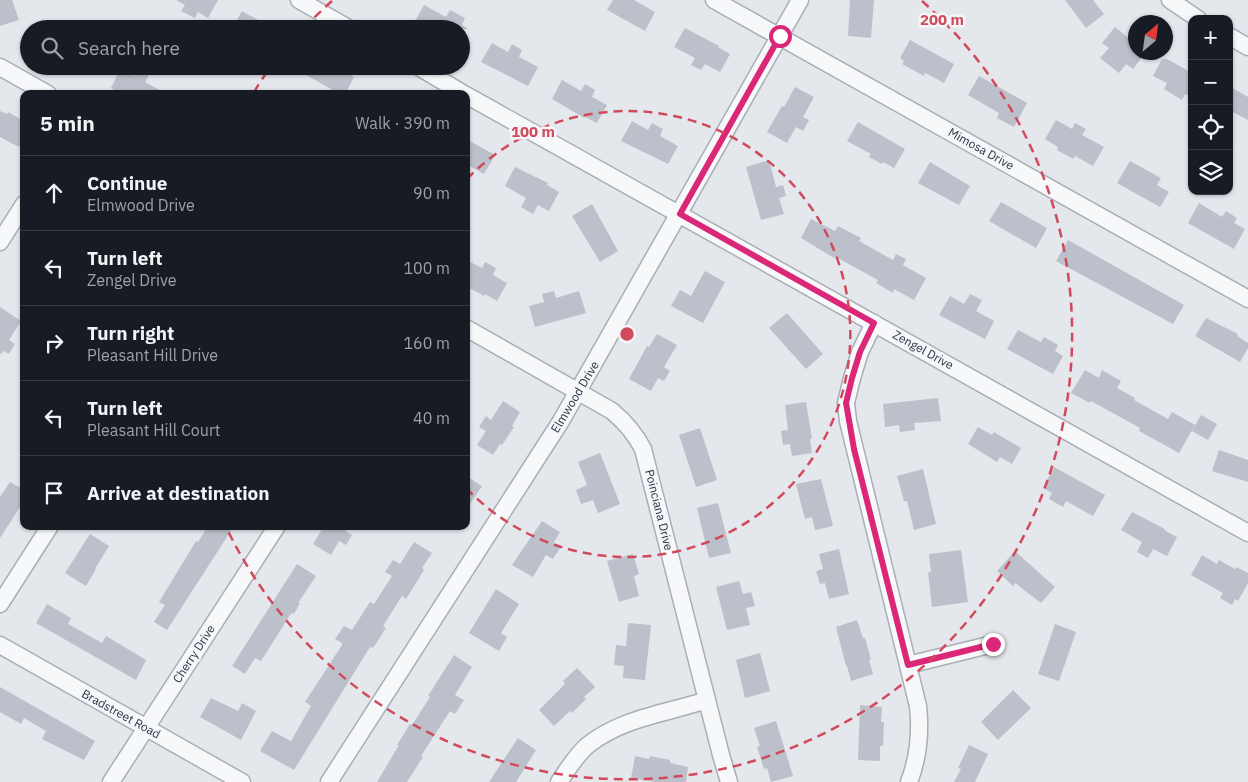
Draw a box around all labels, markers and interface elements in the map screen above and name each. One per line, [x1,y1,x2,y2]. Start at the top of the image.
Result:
text: 200 m [920,10,964,29]
north arrow [1128,15,1173,60]
map controls [1188,15,1233,195]
button: + [1188,15,1233,60]
search box [20,20,470,75]
route start [769,25,792,48]
icon: search [38,34,66,62]
text: Search here [78,36,180,60]
button: − [1188,60,1233,105]
button: locate [1188,105,1233,150]
text: 5 min [40,109,95,137]
text: Walk · 390 m [355,113,450,133]
text: 100 m [511,122,555,141]
street label: Mimosa Drive [946,124,1017,173]
button: layers [1188,150,1233,195]
text: Continue [87,171,167,195]
icon: ahead [40,179,68,207]
text: 90 m [413,183,450,203]
text: Elmwood Drive [87,195,195,215]
text: Turn left [87,246,163,270]
icon: left [40,254,68,282]
text: 100 m [403,258,450,278]
text: Zengel Drive [87,270,176,290]
text: Turn right [87,321,174,345]
centre of rings [618,325,636,343]
street label: Zengel Drive [890,327,957,373]
icon: right [40,329,68,357]
text: 160 m [403,333,450,353]
text: Pleasant Hill Drive [87,345,218,365]
street label: Elmwood Drive [547,358,602,435]
text: Turn left [87,396,163,420]
icon: left [40,404,68,432]
text: 40 m [413,408,450,428]
text: Pleasant Hill Court [87,420,220,440]
street label: Poinciana Drive [642,468,677,552]
icon: arrive [40,479,68,507]
text: Arrive at destination [87,481,270,505]
street label: Cherry Drive [169,621,218,686]
route end [982,633,1005,656]
street label: Bradstreet Road [79,686,163,741]

